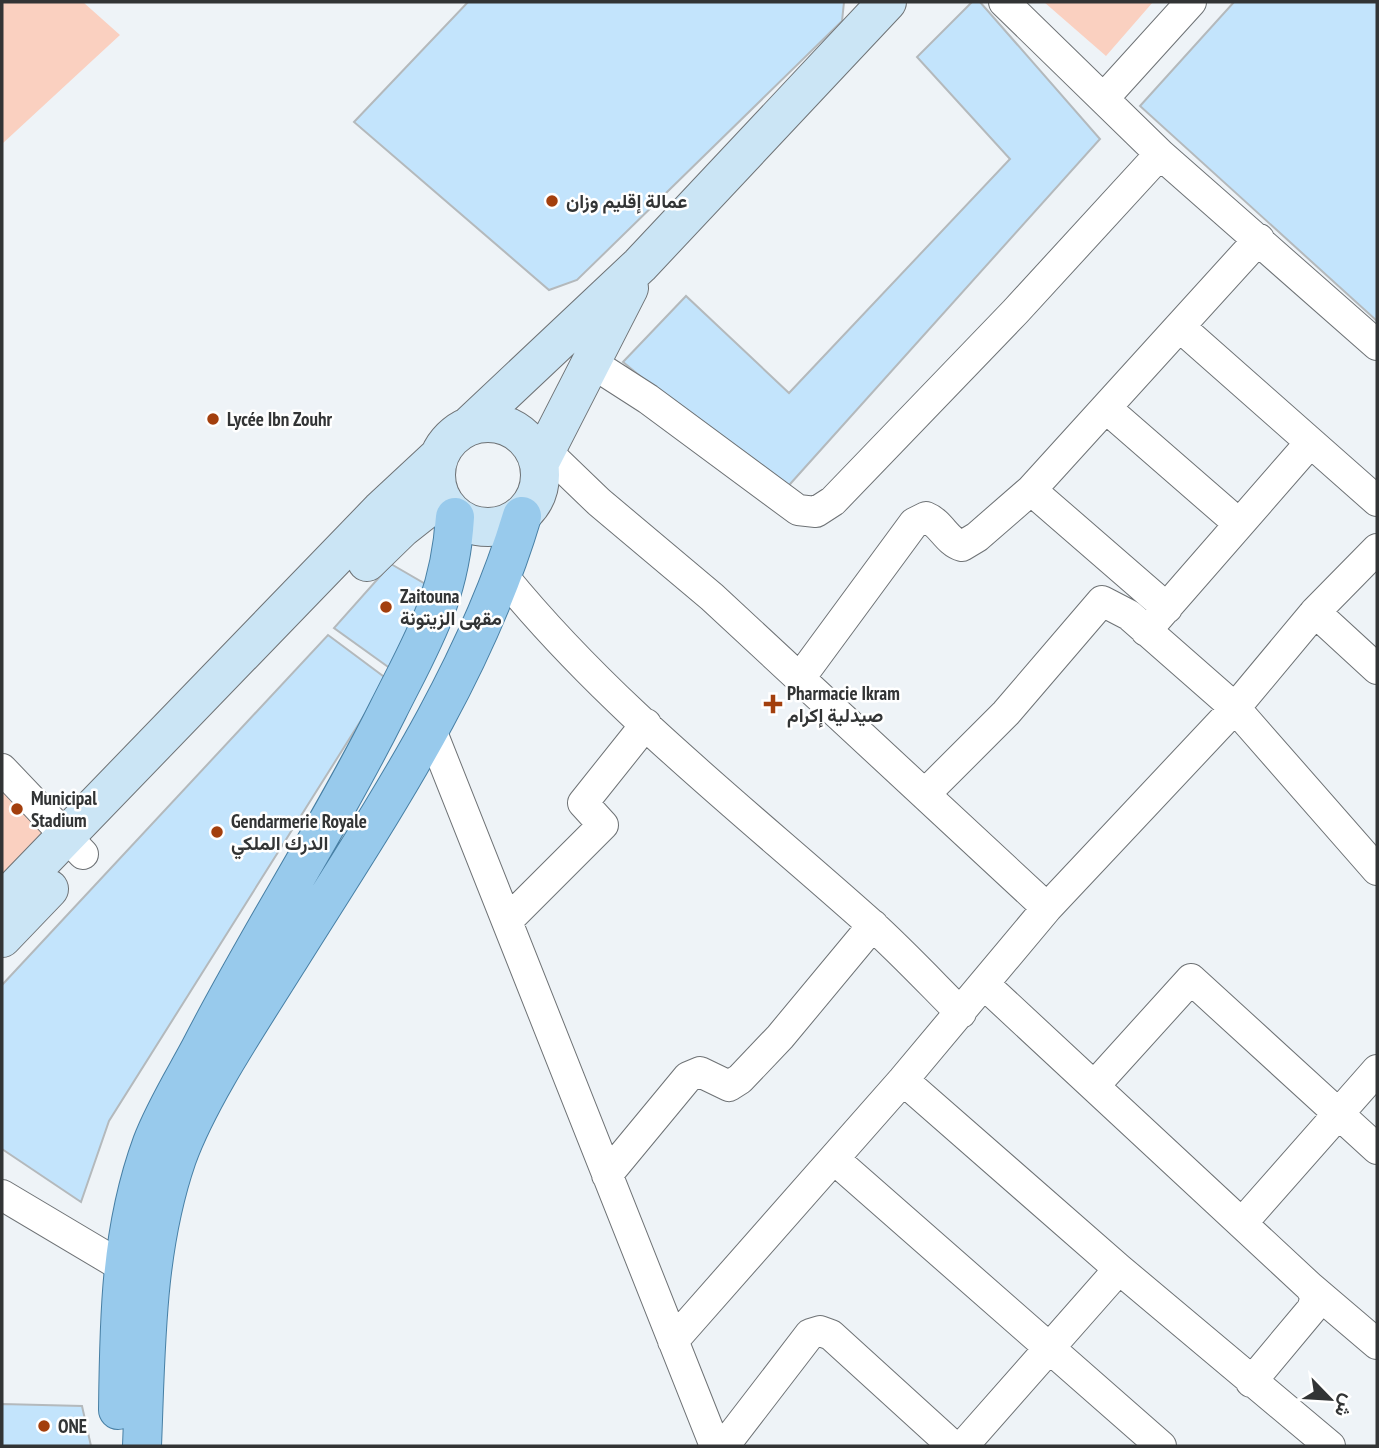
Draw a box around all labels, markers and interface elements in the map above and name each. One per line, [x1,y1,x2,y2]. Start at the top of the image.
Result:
place label: عمالة إقليم وزان [566,189,687,214]
marker: عمالة إقليم وزان [544,193,560,209]
place label: Lycée Ibn Zouhr [227,407,332,431]
marker: Lycée Ibn Zouhr [205,411,221,427]
place label: Zaitouna مقهى الزيتونة [400,584,502,631]
marker: Zaitouna مقهى الزيتونة [378,599,394,615]
place label: Pharmacie Ikram صيدلية إكرام [787,681,900,728]
marker: Pharmacie Ikram صيدلية إكرام [765,696,781,712]
place label: Municipal Stadium [31,786,97,832]
marker: Municipal Stadium [9,801,25,817]
place label: Gendarmerie Royale الدرك الملكي [231,809,367,860]
marker: Gendarmerie Royale الدرك الملكي [209,824,225,840]
north arrow [1295,1364,1365,1434]
text: ش [1330,1391,1361,1422]
place label: ONE [58,1414,87,1438]
marker: ONE [36,1418,52,1434]

